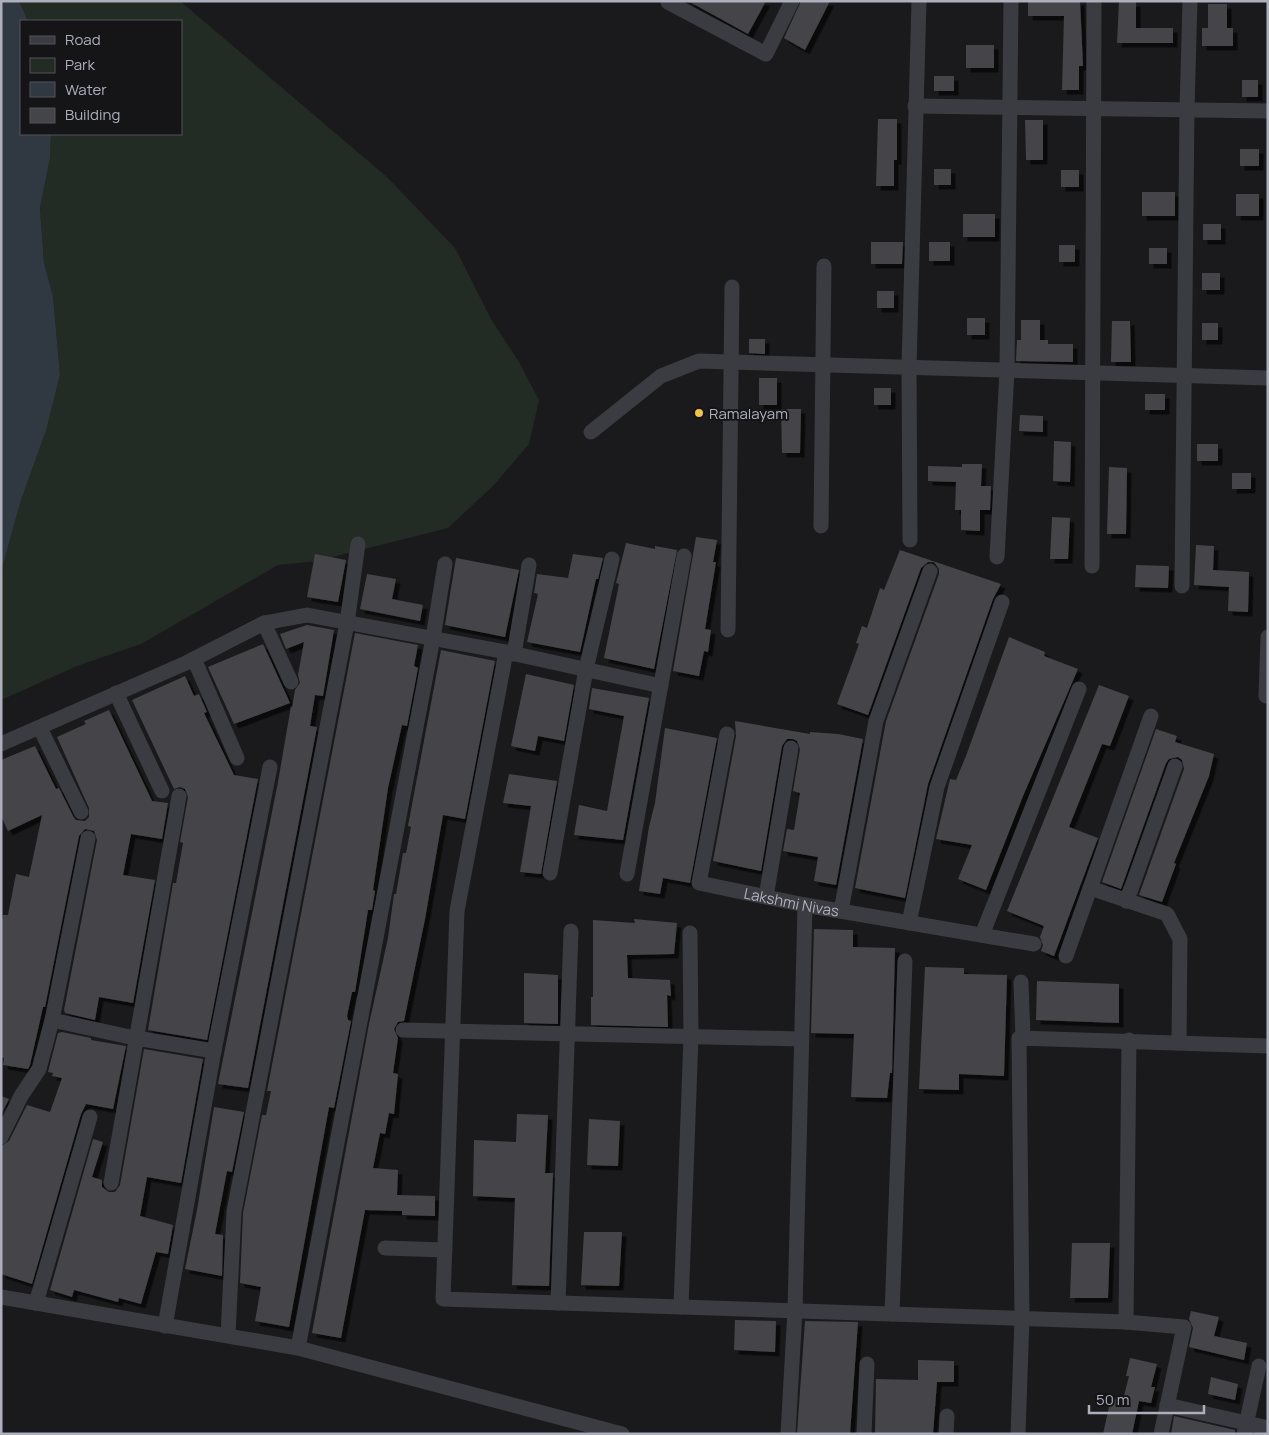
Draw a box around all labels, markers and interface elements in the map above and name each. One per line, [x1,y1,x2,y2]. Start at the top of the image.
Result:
legend [20,20,182,135]
text: Road [65,29,101,50]
text: Park [65,54,95,75]
text: Water [65,79,107,100]
text: Building [65,104,120,125]
place label: Ramalayam [709,403,788,424]
marker: Ramalayam [693,407,705,419]
street label: Lakshmi Nivas [742,882,841,921]
scale bar [1089,1382,1204,1414]
text: 50 m [1096,1389,1130,1410]

